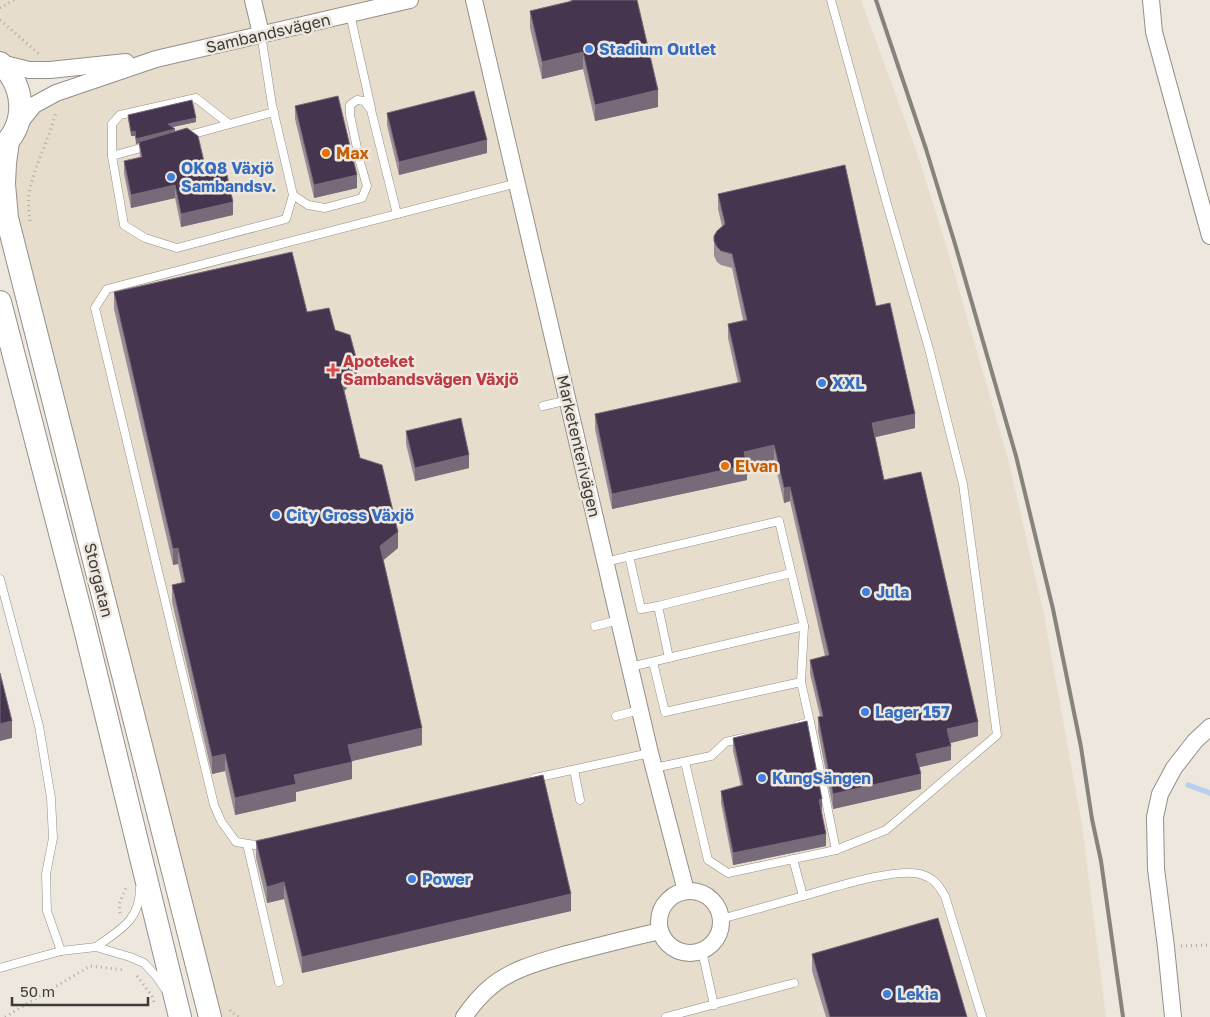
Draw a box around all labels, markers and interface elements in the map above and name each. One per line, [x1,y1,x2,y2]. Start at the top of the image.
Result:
street label: Sambandsvägen [204,9,332,57]
place label: Stadium Outlet [599,39,716,59]
marker: Stadium Outlet [583,43,595,55]
place label: Max [336,143,370,163]
marker: Max [320,147,332,159]
place label: OKQ8 Växjö Sambandsv. [181,158,276,196]
marker: OKQ8 Växjö Sambandsv. [165,171,177,183]
place label: Apoteket Sambandsvägen Växjö [343,351,519,389]
marker: Apoteket Sambandsvägen Växjö [327,364,339,376]
street label: Marketenterivägen [553,373,605,519]
place label: XXL [832,373,864,393]
marker: XXL [816,377,828,389]
place label: Elvan [735,456,778,476]
marker: Elvan [719,460,731,472]
place label: City Gross Växjö [286,505,414,525]
marker: City Gross Växjö [270,509,282,521]
street label: Storgatan [80,541,118,619]
place label: Jula [876,582,909,602]
marker: Jula [860,586,872,598]
place label: Lager 157 [875,702,950,722]
marker: Lager 157 [859,706,871,718]
place label: KungSängen [772,768,871,788]
marker: KungSängen [756,772,768,784]
place label: Power [422,869,471,889]
marker: Power [406,873,418,885]
scale bar [12,974,149,1006]
text: 50 m [20,982,55,1000]
place label: Lekia [897,984,939,1004]
marker: Lekia [881,988,893,1000]

